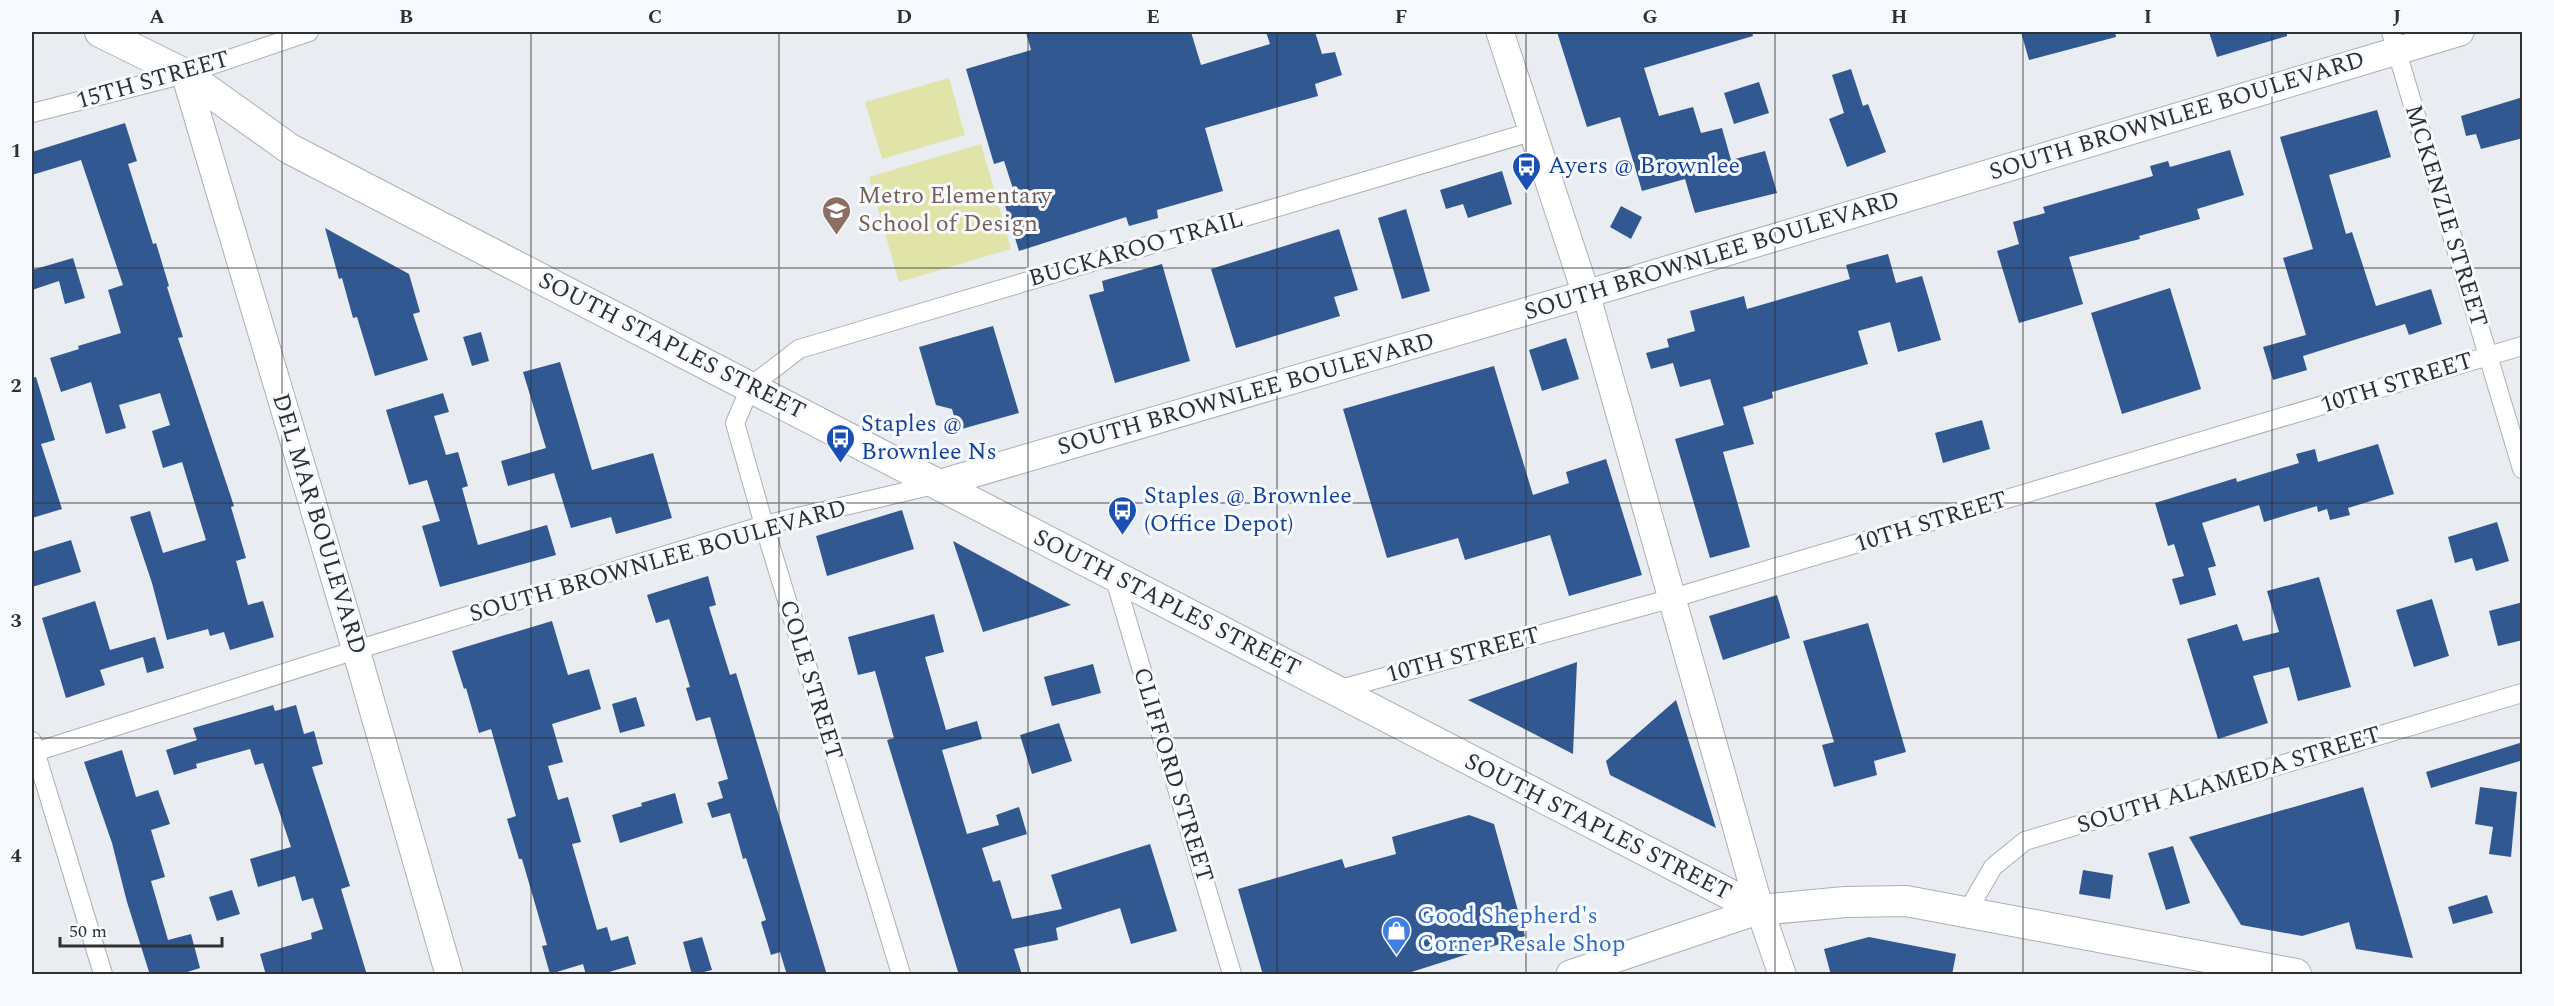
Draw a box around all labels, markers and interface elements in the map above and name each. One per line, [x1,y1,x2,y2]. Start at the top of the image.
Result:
text: A [149,2,165,32]
text: B [399,2,413,32]
text: C [648,2,662,32]
text: D [896,2,912,32]
text: E [1146,2,1160,32]
text: F [1395,2,1407,32]
text: G [1642,2,1658,32]
text: H [1891,2,1907,32]
text: I [2144,2,2152,32]
text: J [2393,2,2401,32]
street label: 15TH STREET [72,41,234,119]
street label: SOUTH BROWNLEE BOULEVARD [1985,42,2369,190]
street label: MCKENZIE STREET [2395,100,2497,332]
text: 1 [10,136,22,166]
place label: Ayers @ Brownlee [1548,148,1740,184]
bus stop icon: Ayers @ Brownlee [1511,150,1543,192]
place label: Metro Elementary School of Design [858,178,1053,242]
street label: SOUTH BROWNLEE BOULEVARD [1520,182,1904,330]
school or university icon: Metro Elementary School of Design [821,194,853,236]
street label: BUCKAROO TRAIL [1024,201,1248,297]
street label: SOUTH STAPLES STREET [532,263,812,429]
street label: SOUTH BROWNLEE BOULEVARD [1053,323,1439,465]
street label: 10TH STREET [2316,343,2478,423]
text: 2 [10,371,22,401]
street label: DEL MAR BOULEVARD [262,389,376,659]
place label: Staples @ Brownlee Ns [861,406,997,470]
bus stop icon: Staples @ Brownlee Ns [824,422,856,464]
place label: Staples @ Brownlee (Office Depot) [1144,478,1352,542]
street label: 10TH STREET [1850,482,2012,562]
street label: SOUTH BROWNLEE BOULEVARD [465,490,851,632]
bus stop icon: Staples @ Brownlee (Office Depot) [1107,494,1139,536]
street label: SOUTH STAPLES STREET [1027,520,1307,686]
street label: COLE STREET [770,596,852,764]
text: 3 [10,606,22,636]
street label: 10TH STREET [1382,617,1544,693]
street label: CLIFFORD STREET [1123,663,1223,887]
street label: SOUTH ALAMEDA STREET [2072,717,2386,843]
street label: SOUTH STAPLES STREET [1458,744,1738,910]
text: 4 [10,841,22,871]
place label: Good Shepherd's Corner Resale Shop [1417,898,1625,962]
scale bar [60,910,222,948]
shop icon: Good Shepherd's Corner Resale Shop [1380,914,1412,956]
text: 50 m [69,918,107,945]

